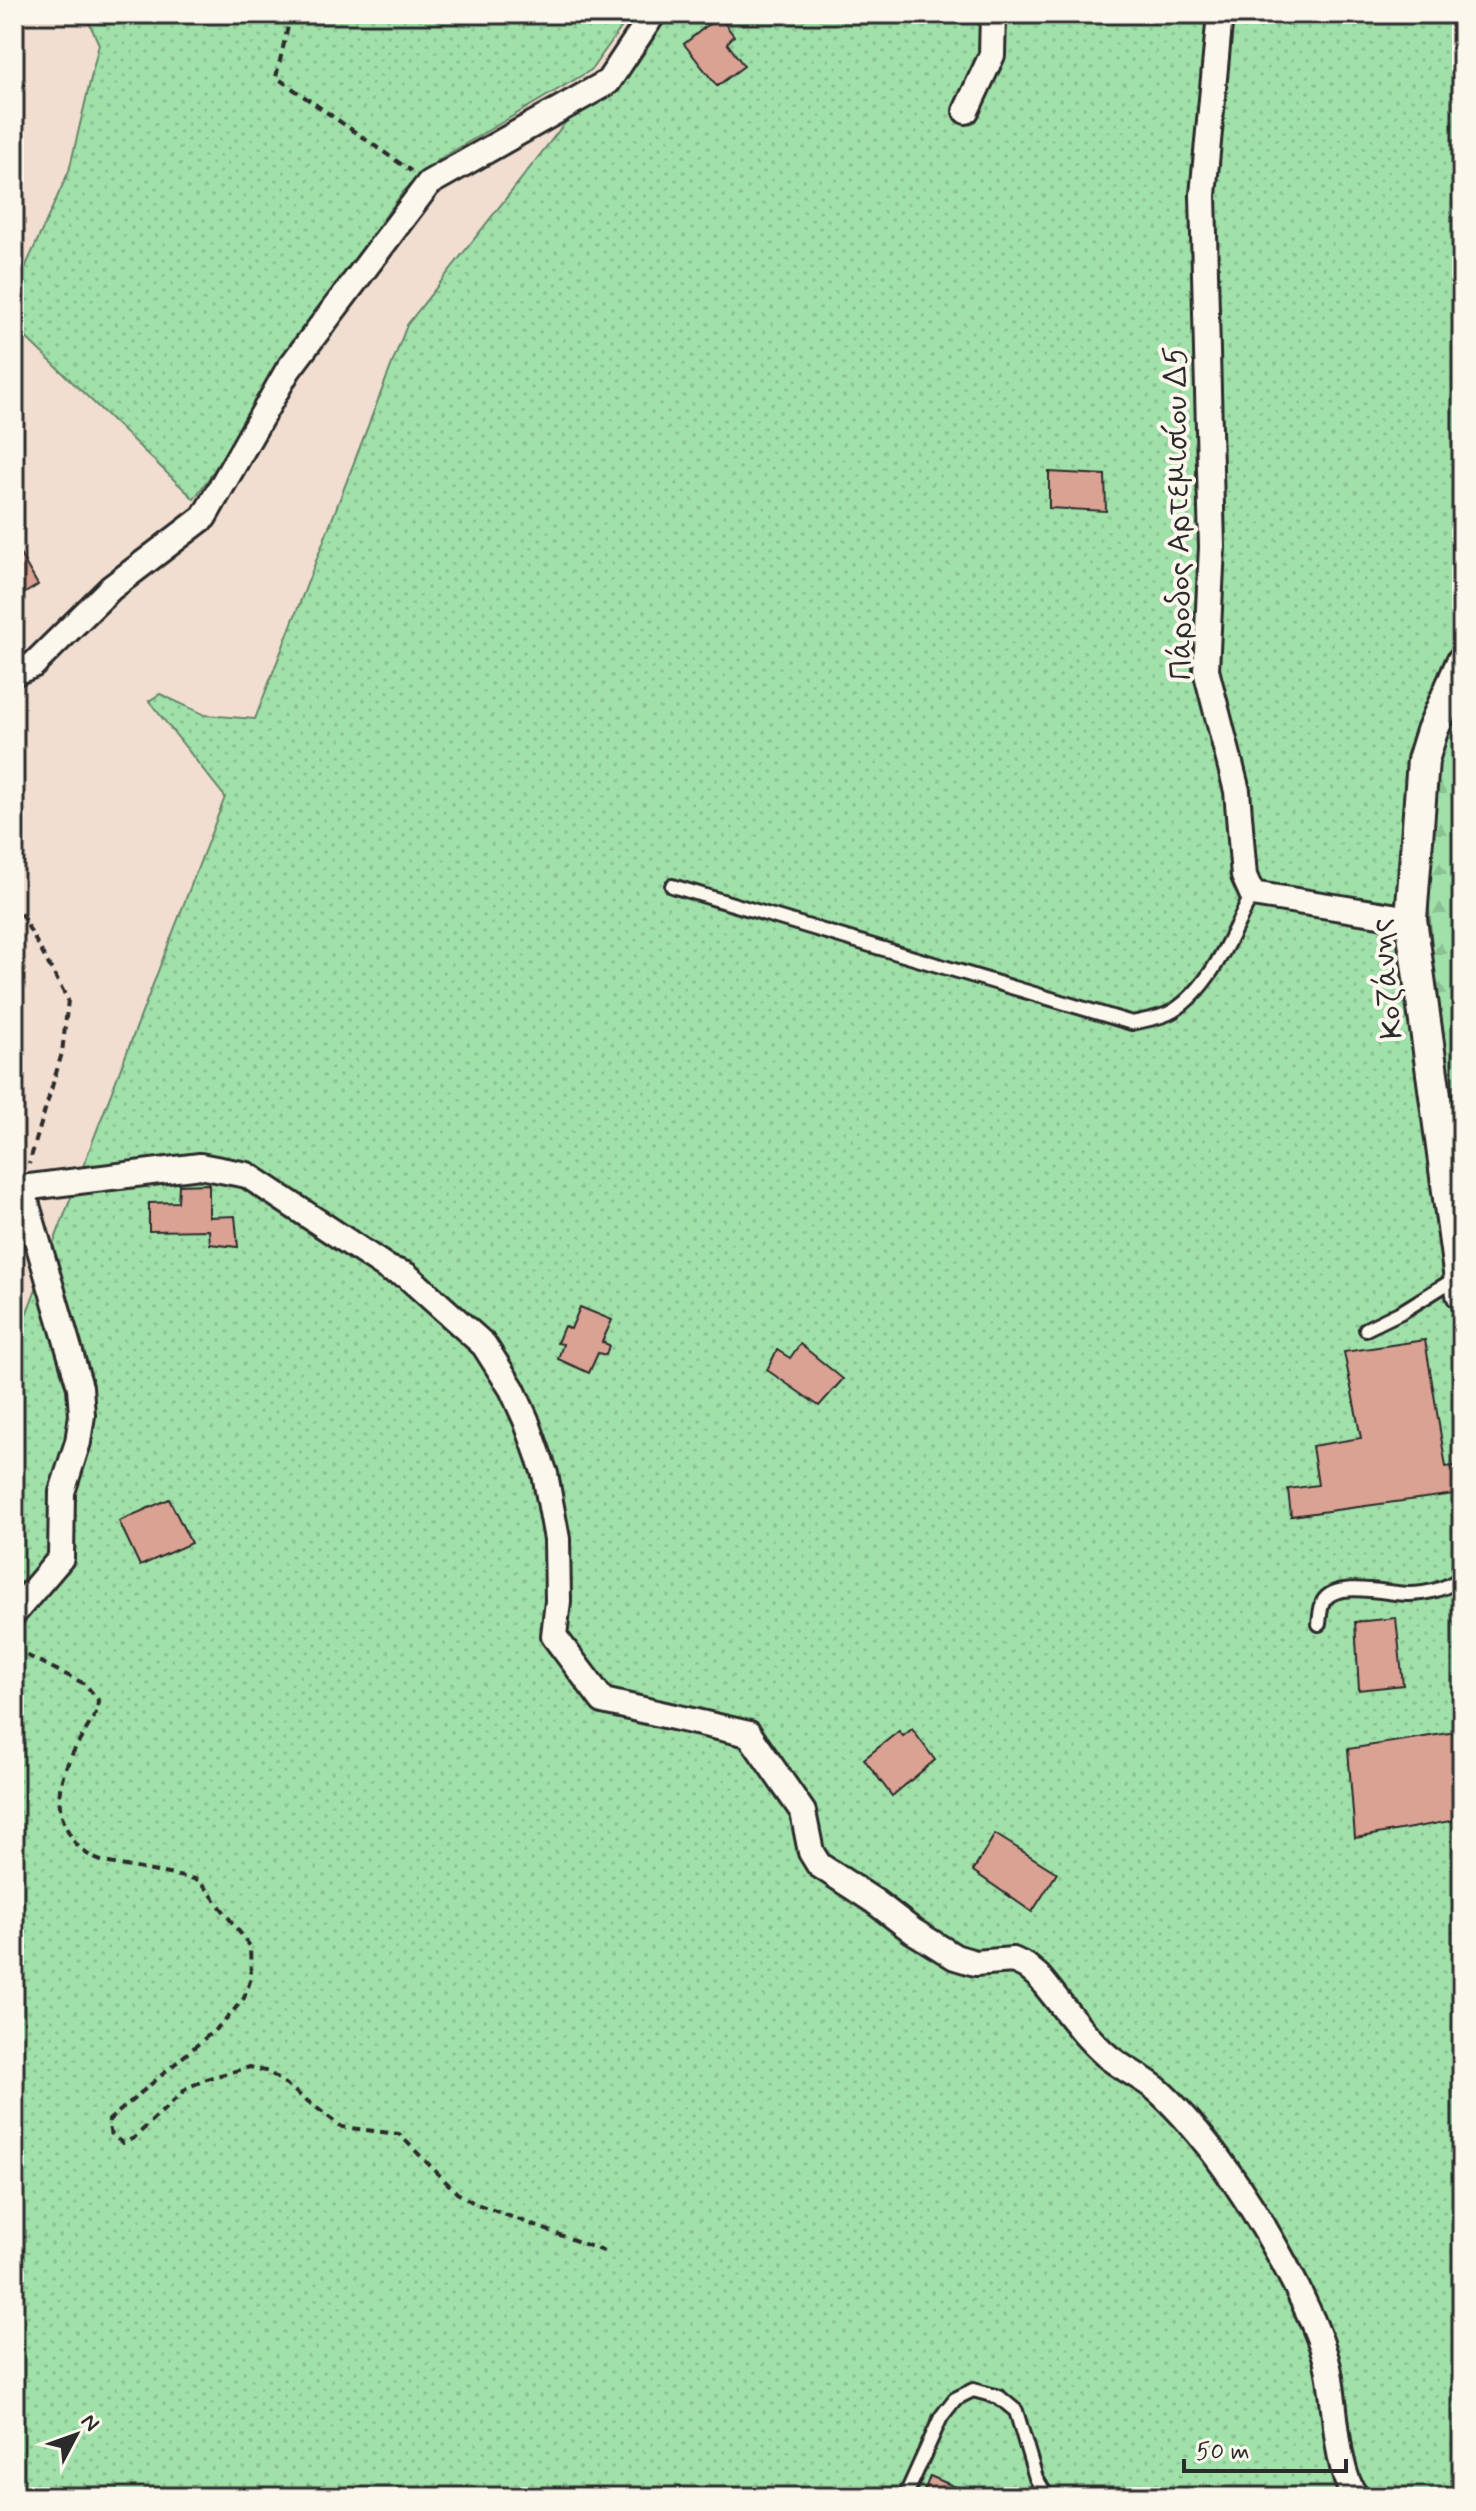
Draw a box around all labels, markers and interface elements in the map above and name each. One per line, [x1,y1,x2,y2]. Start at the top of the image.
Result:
street label: Πάροδος Αρτεμισίου Δ5 [1155,345,1203,680]
street label: Κοζάνης [1360,916,1414,1041]
north arrow [36,2395,116,2475]
text: N [74,2408,105,2438]
scale bar [1184,2423,1346,2473]
text: 50 m [1196,2437,1250,2468]

